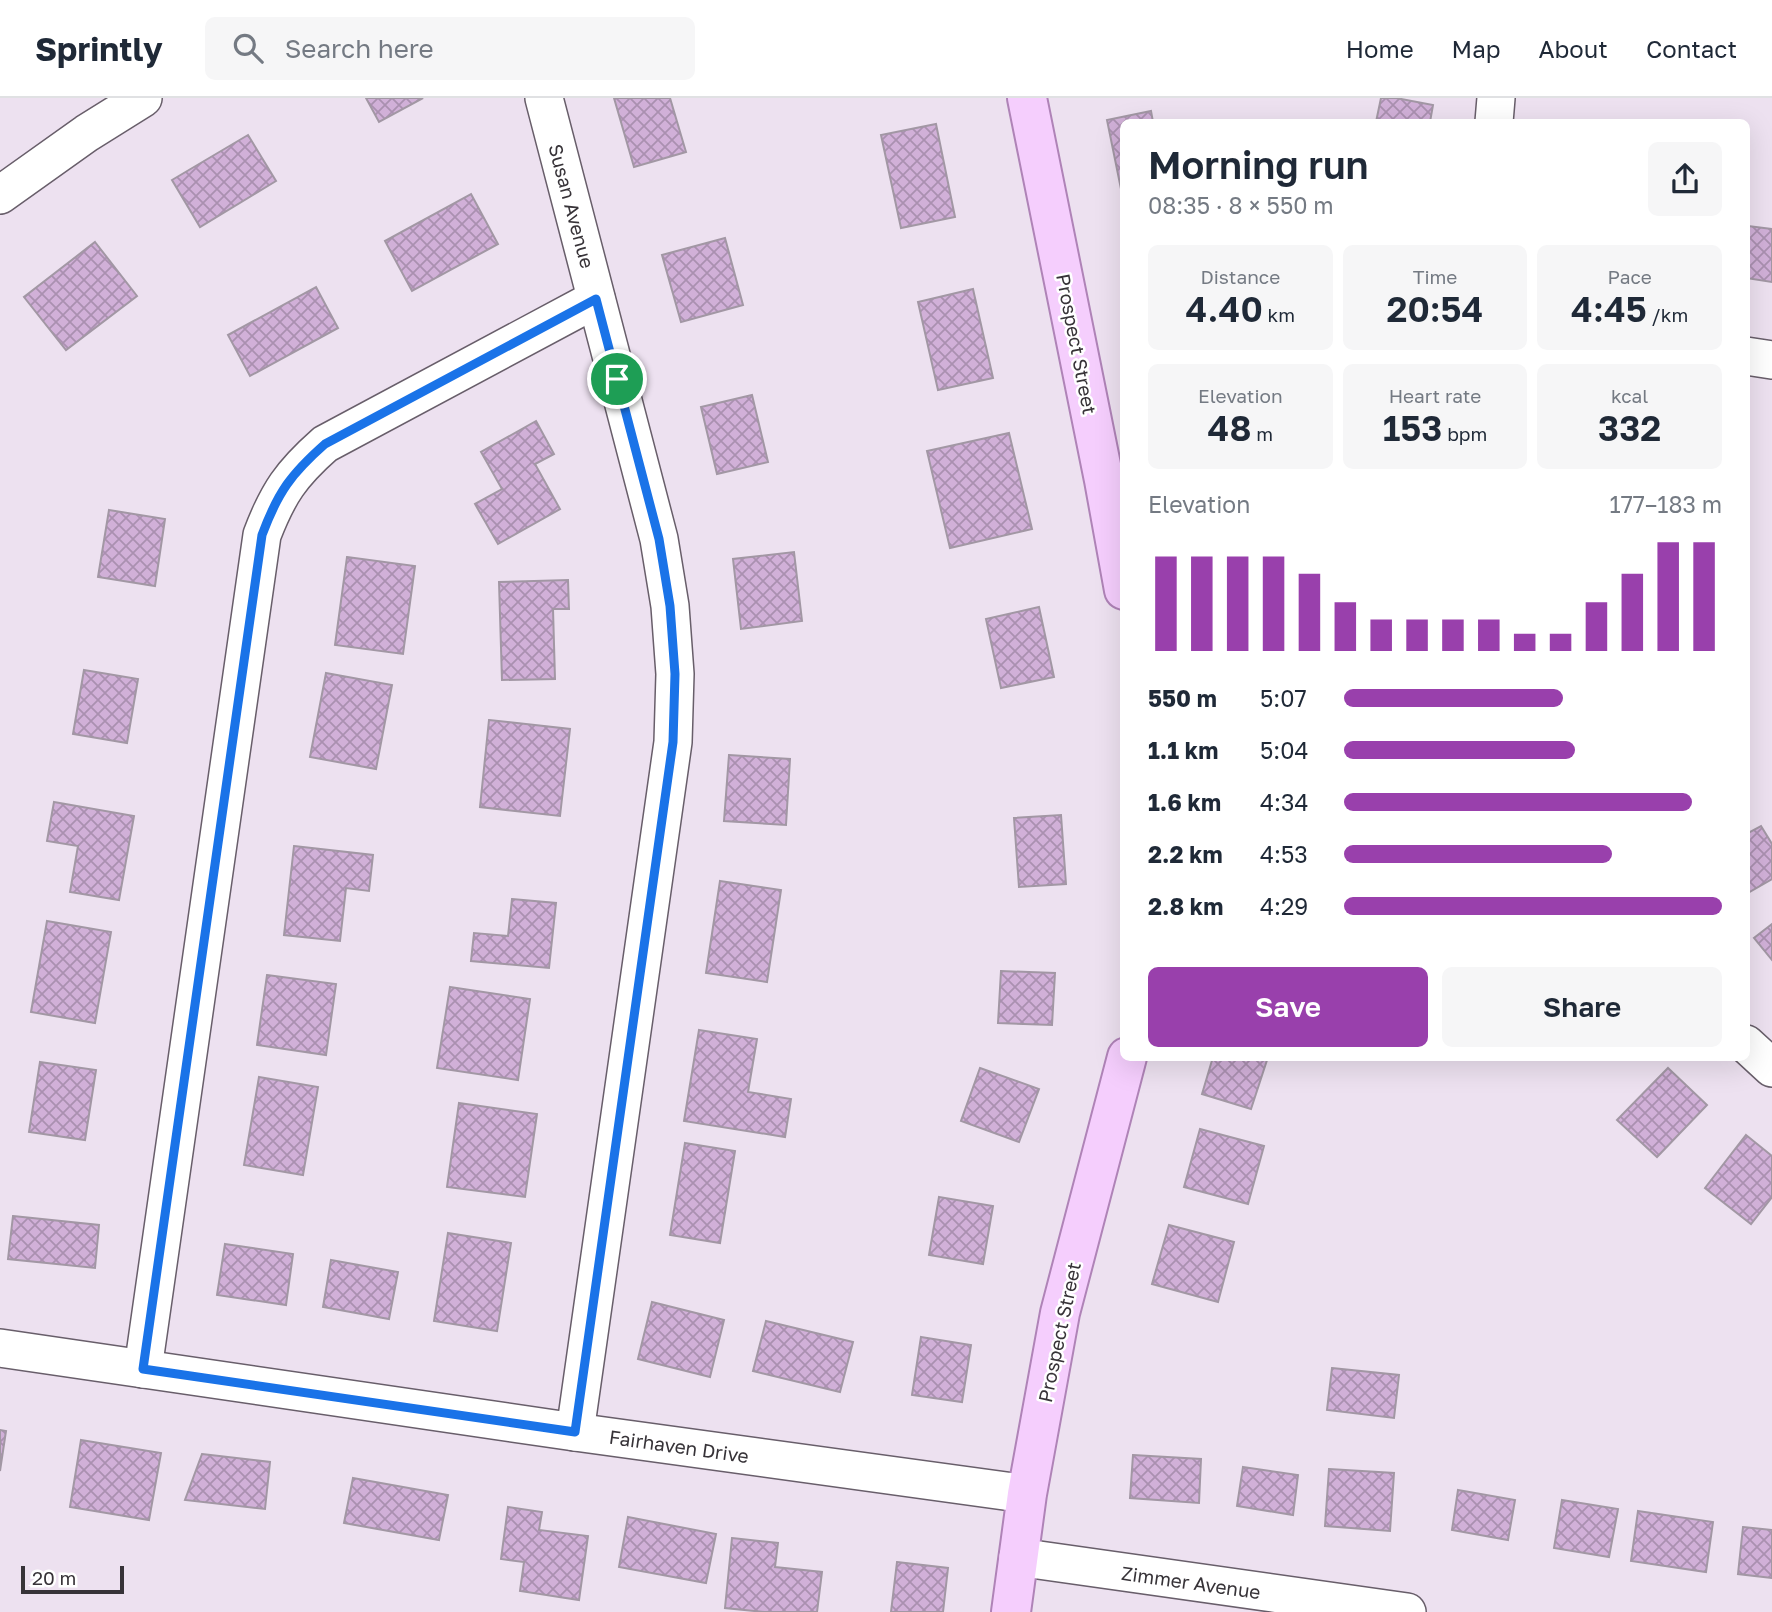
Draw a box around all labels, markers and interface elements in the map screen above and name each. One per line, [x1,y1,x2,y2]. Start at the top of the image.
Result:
search box [205,17,695,80]
text: Sprintly [35,29,163,68]
icon: search [229,29,267,67]
text: Search here [285,33,434,64]
text: Home [1346,34,1414,63]
text: Map [1452,34,1501,63]
text: About [1539,34,1608,63]
text: Contact [1646,34,1737,63]
street label: Susan Avenue [544,141,600,271]
text: Morning run [1148,142,1369,187]
button: share [1648,142,1722,216]
text: 08:35 · 8 × 550 m [1148,191,1334,219]
text: Distance [1200,265,1280,288]
text: Time [1413,265,1457,288]
text: Pace [1607,265,1652,288]
street label: Prospect Street [1052,272,1102,416]
text: 4.40 [1186,288,1263,330]
text: 20:54 [1386,288,1484,330]
text: 4:45 [1571,288,1647,330]
text: km [1263,303,1295,326]
text: /km [1647,303,1688,326]
pin [587,349,647,409]
icon: arrive [598,360,636,398]
text: Elevation [1198,384,1283,407]
text: Heart rate [1389,384,1481,407]
text: kcal [1611,384,1648,407]
text: 48 [1208,407,1252,449]
text: 153 [1383,407,1442,449]
text: 332 [1598,407,1661,449]
text: m [1252,422,1273,445]
text: bpm [1442,422,1487,445]
text: Elevation [1148,490,1250,518]
text: 177–183 m [1610,490,1722,518]
text: 550 m [1148,684,1217,712]
text: 5:07 [1260,684,1307,712]
text: 1.1 km [1148,736,1218,764]
text: 5:04 [1260,736,1309,764]
text: 1.6 km [1148,788,1221,816]
text: 4:34 [1260,788,1308,816]
text: 2.2 km [1148,840,1223,868]
text: 4:53 [1260,840,1308,868]
text: 2.8 km [1148,892,1223,920]
text: 4:29 [1260,892,1308,920]
button: Save [1148,967,1428,1047]
button: Share [1442,967,1722,1047]
street label: Prospect Street [1033,1260,1085,1404]
street label: Fairhaven Drive [608,1425,750,1467]
street label: Zimmer Avenue [1120,1561,1262,1603]
scale bar [21,1563,124,1595]
text: 20 m [32,1566,76,1589]

